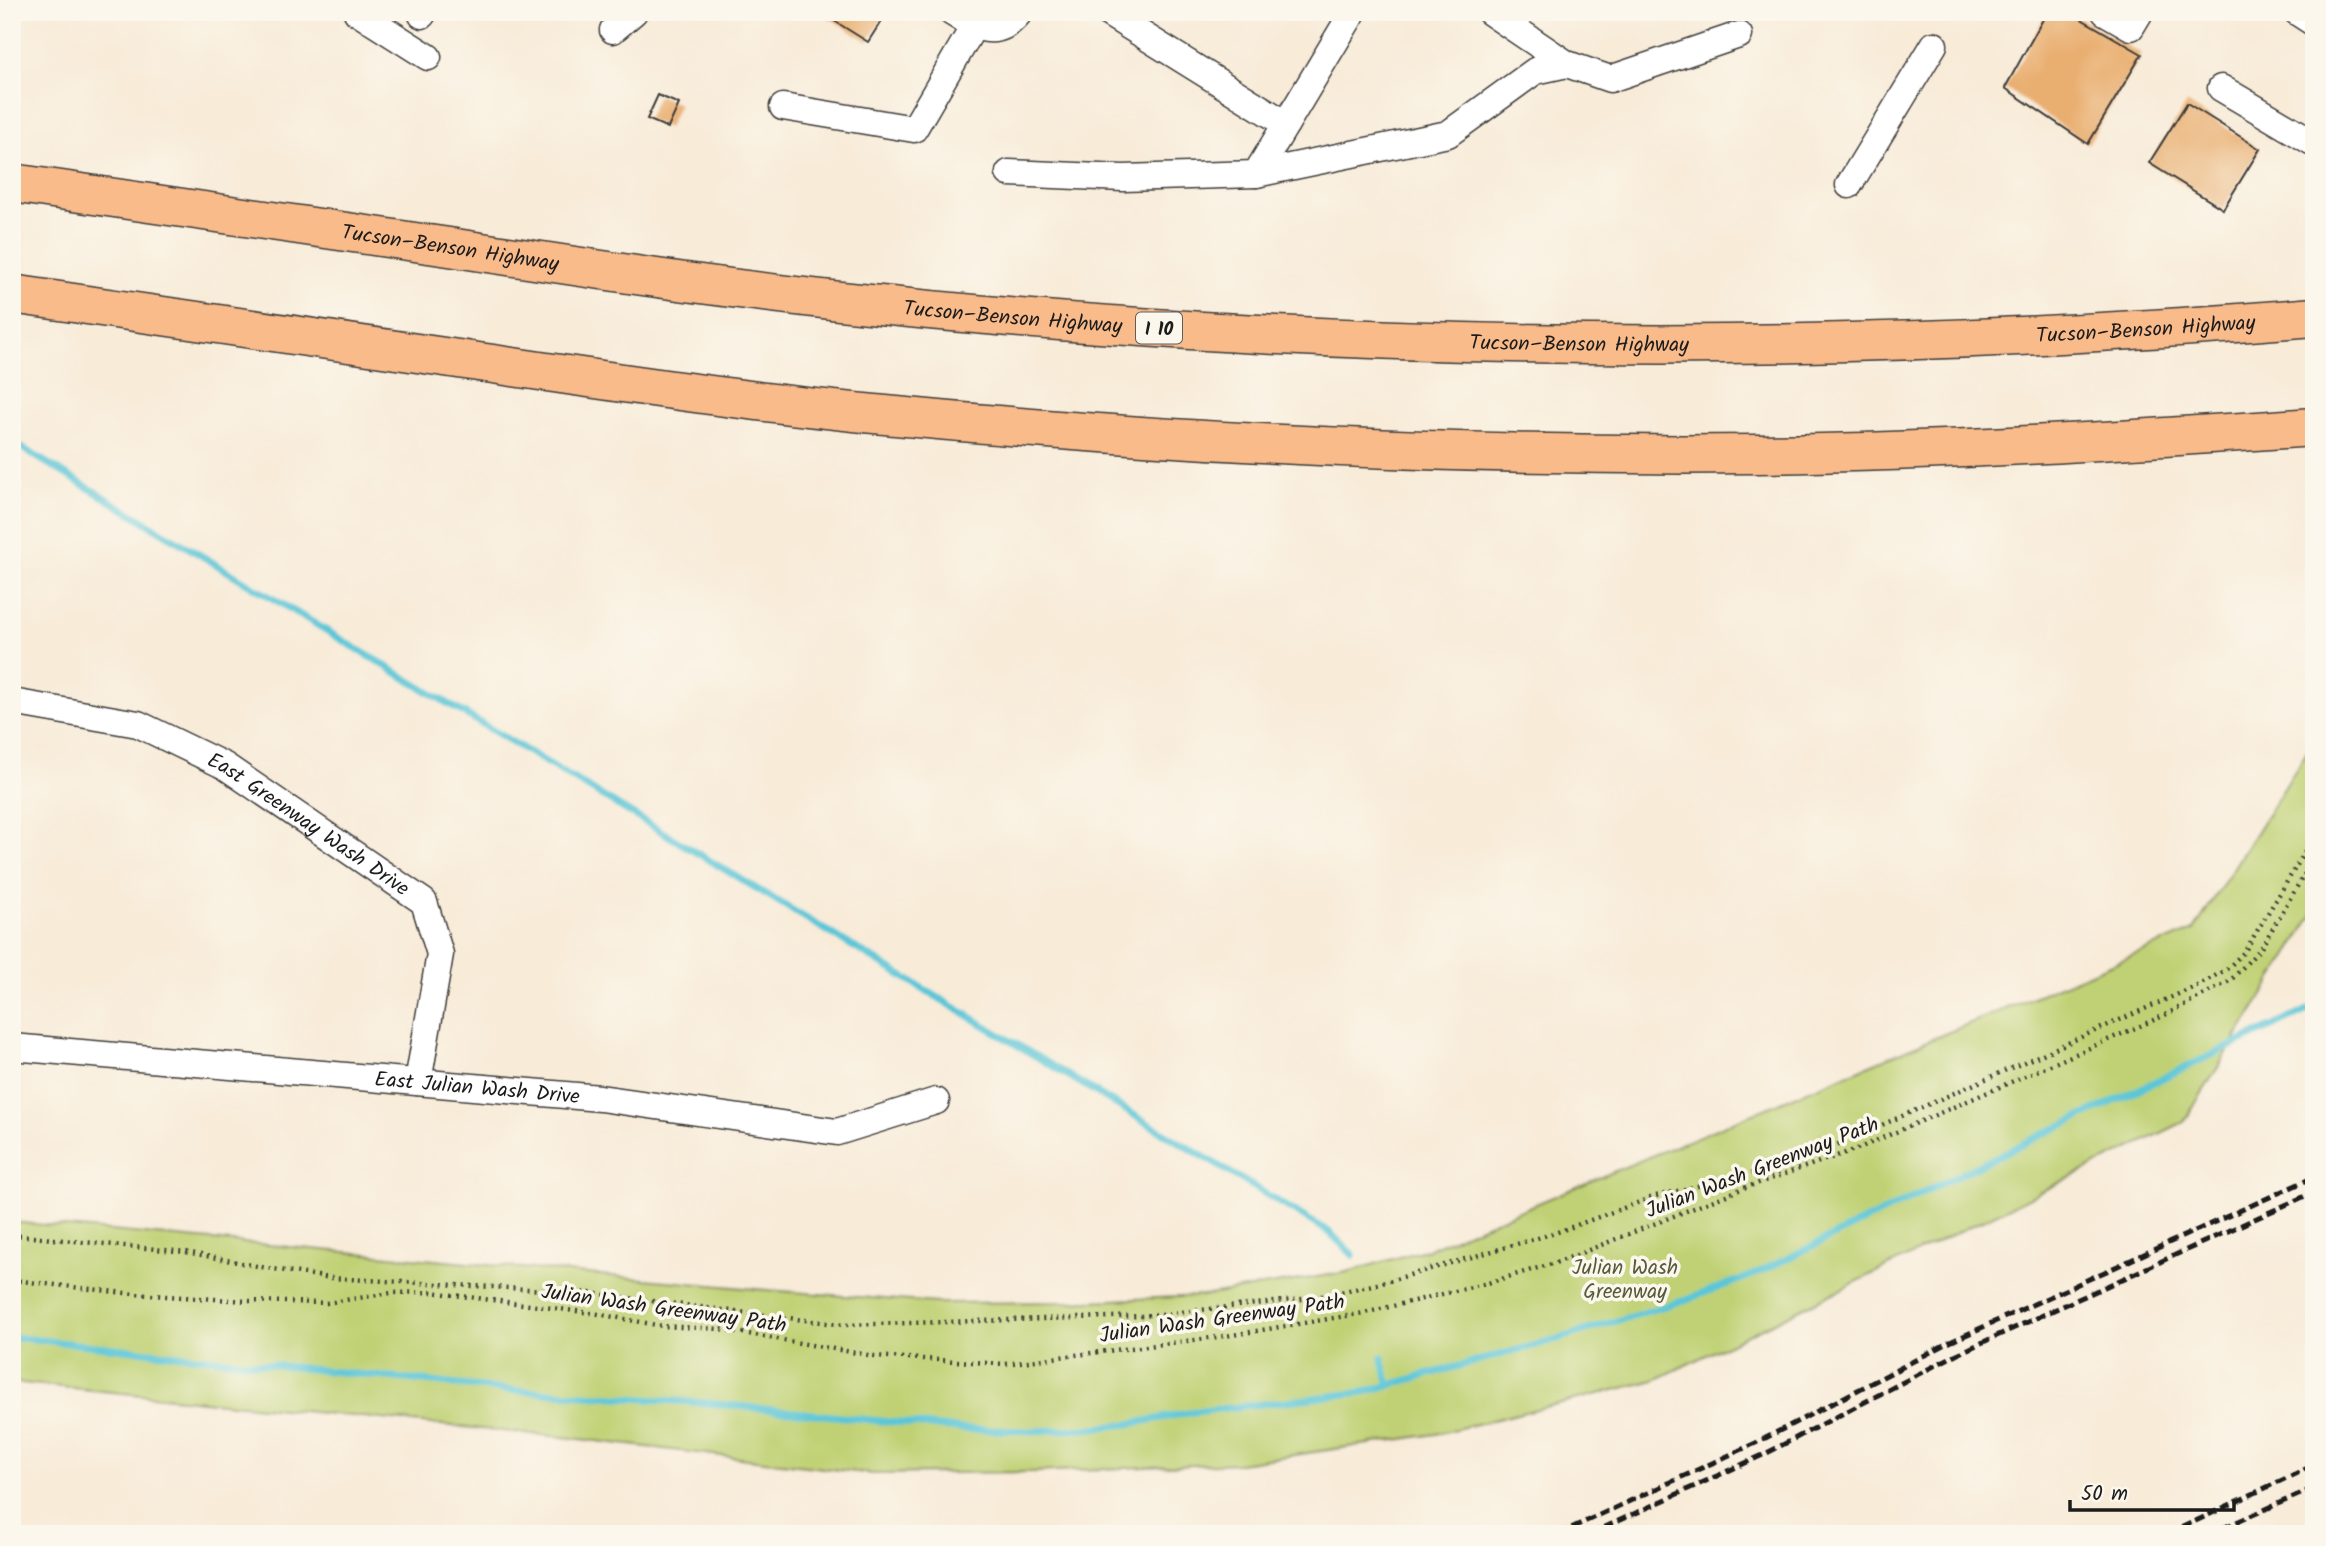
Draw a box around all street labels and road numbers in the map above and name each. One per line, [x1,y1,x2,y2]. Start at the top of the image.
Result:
street label: Tucson–Benson Highway [339,217,561,282]
street label: Tucson–Benson Highway [902,293,1123,344]
street label: Tucson–Benson Highway [2035,307,2257,353]
road number: I 10 [1136,312,1182,344]
street label: Tucson–Benson Highway [1469,327,1689,362]
street label: East Greenway Wash Drive [201,745,416,906]
street label: East Julian Wash Drive [373,1064,582,1114]
street label: Julian Wash Greenway Path [1641,1109,1884,1228]
street label: Julian Wash Greenway Path [539,1276,788,1343]
street label: Julian Wash Greenway Path [1098,1286,1347,1353]

